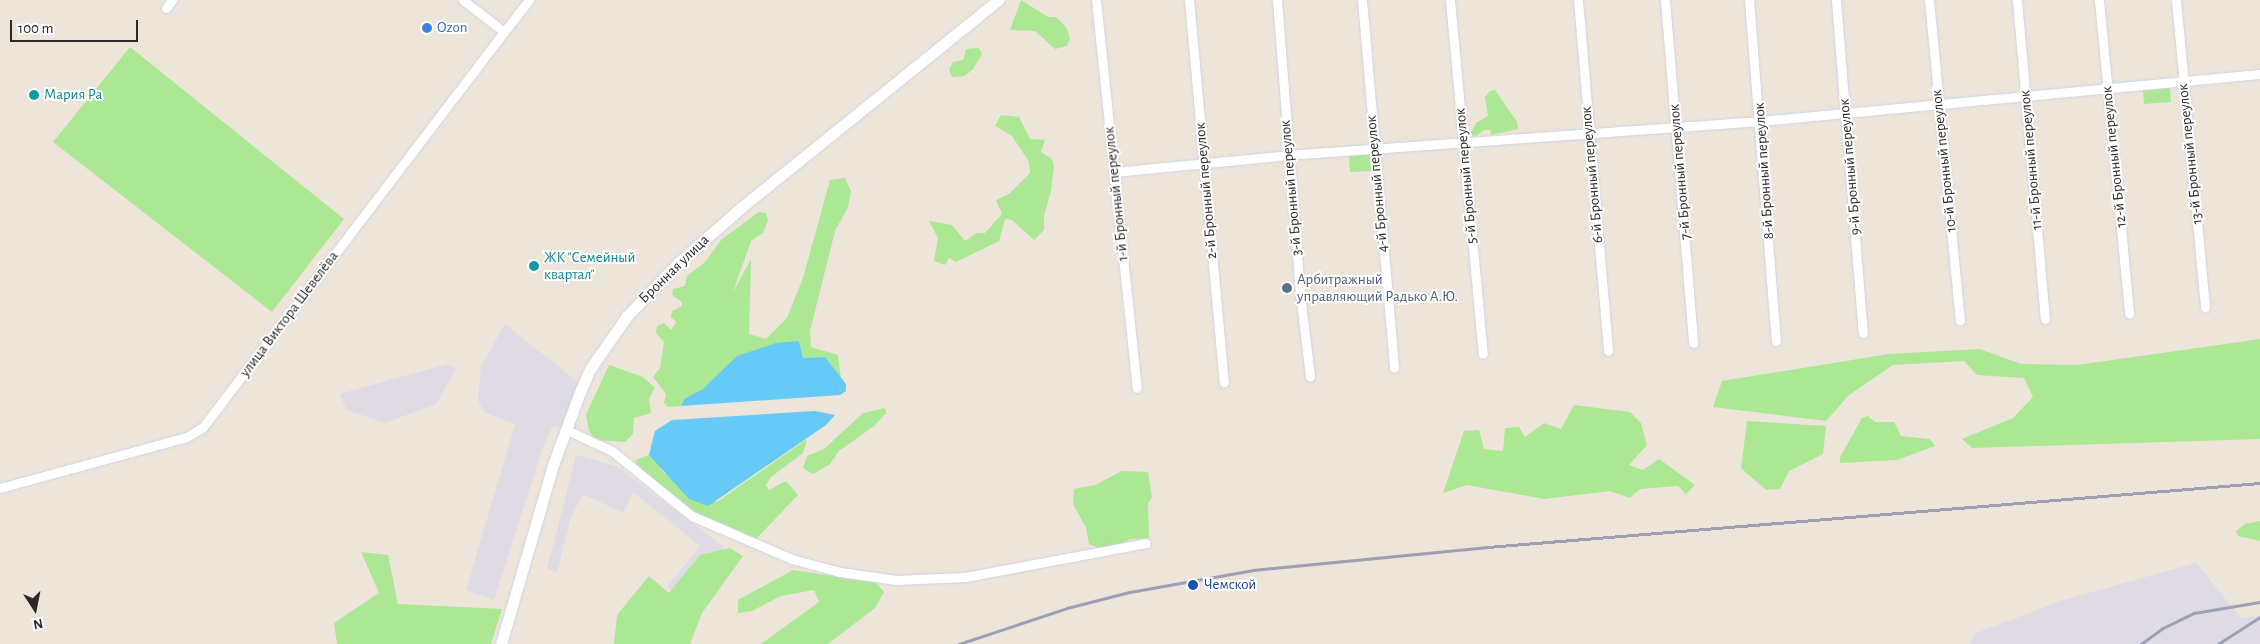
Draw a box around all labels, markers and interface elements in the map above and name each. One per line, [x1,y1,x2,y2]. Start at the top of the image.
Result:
scale bar [12,10,140,42]
place label: Ozon [437,19,467,37]
text: 100 m [18,21,53,36]
marker: Ozon [421,22,433,34]
street label: 13-й Бронный переулок [2174,83,2206,225]
street label: 12-й Бронный переулок [2098,85,2130,229]
place label: Мария Ра [44,86,102,104]
marker: Мария Ра [28,89,40,101]
street label: 10-й Бронный переулок [1928,89,1960,233]
street label: 11-й Бронный переулок [2016,89,2046,231]
street label: 9-й Бронный переулок [1835,98,1865,236]
street label: 8-й Бронный переулок [1750,102,1778,240]
street label: 7-й Бронный переулок [1665,103,1695,241]
street label: 6-й Бронный переулок [1577,106,1607,244]
street label: 5-й Бронный переулок [1451,107,1481,245]
street label: 4-й Бронный переулок [1362,115,1392,253]
street label: 3-й Бронный переулок [1276,119,1306,257]
street label: 2-й Бронный переулок [1191,122,1221,260]
street label: 1-й Бронный переулок [1100,126,1132,262]
street label: Бронная улица [635,231,713,307]
street label: улица Виктора Шевелёва [236,248,342,380]
place label: ЖК "Семейный квартал" [544,248,635,283]
marker: ЖК "Семейный квартал" [528,260,540,272]
place label: Арбитражный управляющий Радько А.Ю. [1297,270,1458,305]
marker: Арбитражный управляющий Радько А.Ю. [1281,282,1293,294]
place label: Чемской [1204,576,1256,594]
marker: Чемской [1186,578,1200,592]
north arrow [10,584,60,634]
text: N [32,616,44,632]

